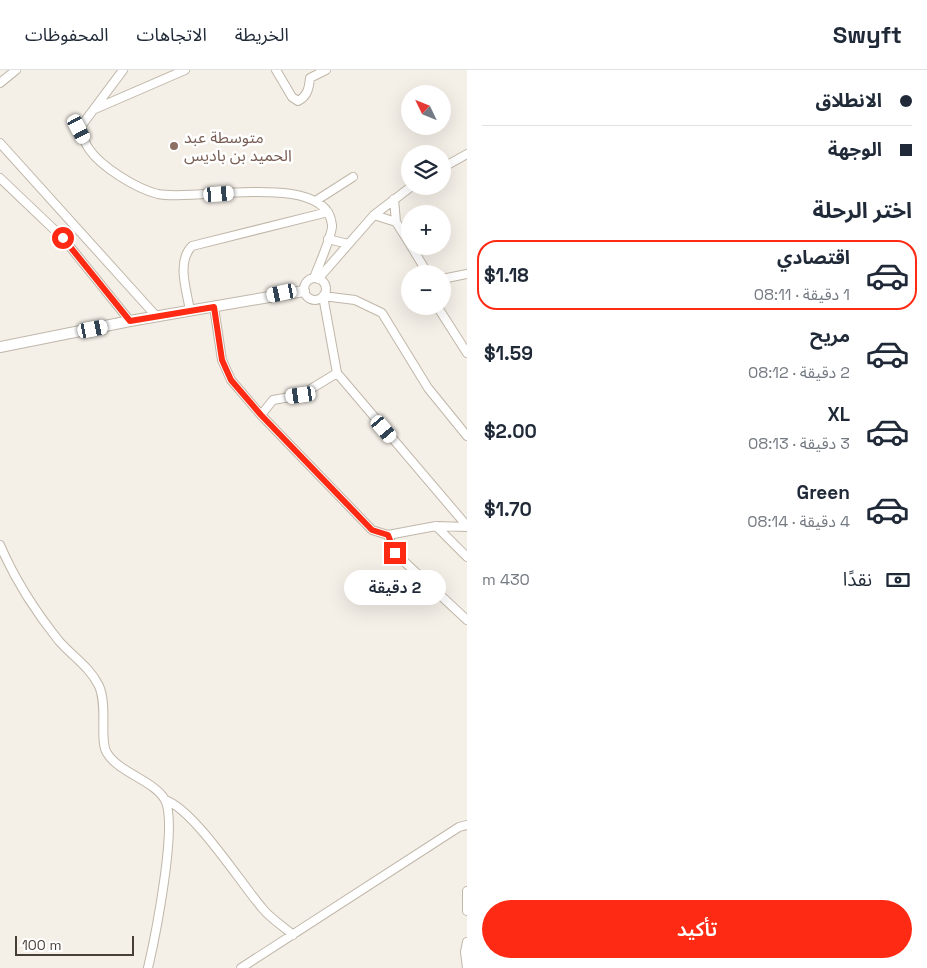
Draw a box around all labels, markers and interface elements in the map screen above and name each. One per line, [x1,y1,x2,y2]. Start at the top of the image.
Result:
text: Swyft [833,19,902,50]
text: المحفوظات [25,23,109,46]
text: الاتجاهات [137,23,207,46]
text: الخريطة [235,23,289,46]
north arrow [401,85,451,135]
map controls [401,85,451,315]
text: الانطلاق [816,88,882,113]
car [65,112,92,146]
place label: متوسطة عبد الحميد بن باديس [184,127,292,166]
text: الوجهة [828,137,882,162]
marker: متوسطة عبد الحميد بن باديس [168,140,180,152]
button: layers [401,145,451,195]
car [203,185,234,203]
text: اختر الرحلة [812,196,912,224]
button: + [401,205,451,255]
route start [52,227,74,249]
text: اقتصادي [777,245,850,270]
icon: car [865,253,910,298]
text: $1.18 [484,263,529,288]
button: − [401,265,451,315]
car [265,283,298,303]
text: 1 دقيقة · 08:11 [754,284,850,305]
car [76,319,109,339]
text: مريح [810,323,850,348]
icon: car [865,331,910,376]
text: $1.59 [484,341,533,366]
text: 2 دقيقة · 08:12 [748,362,850,383]
car [285,385,316,405]
text: XL [827,402,850,427]
icon: car [865,409,910,454]
car [368,413,399,445]
text: $2.00 [484,419,537,444]
text: 3 دقيقة · 08:13 [748,433,850,454]
text: Green [797,480,850,505]
icon: car [865,487,910,532]
text: $1.70 [484,497,532,522]
text: 4 دقيقة · 08:14 [747,511,850,532]
route end [384,542,406,564]
icon: cash [884,566,912,594]
text: نقدًا [843,567,872,592]
text: 430 m [482,569,530,590]
callout: 2 دقيقة [344,570,446,606]
text: 2 دقيقة [369,577,421,598]
button: تأكيد [482,900,912,958]
scale bar [15,933,134,956]
text: 100 m [22,936,61,954]

